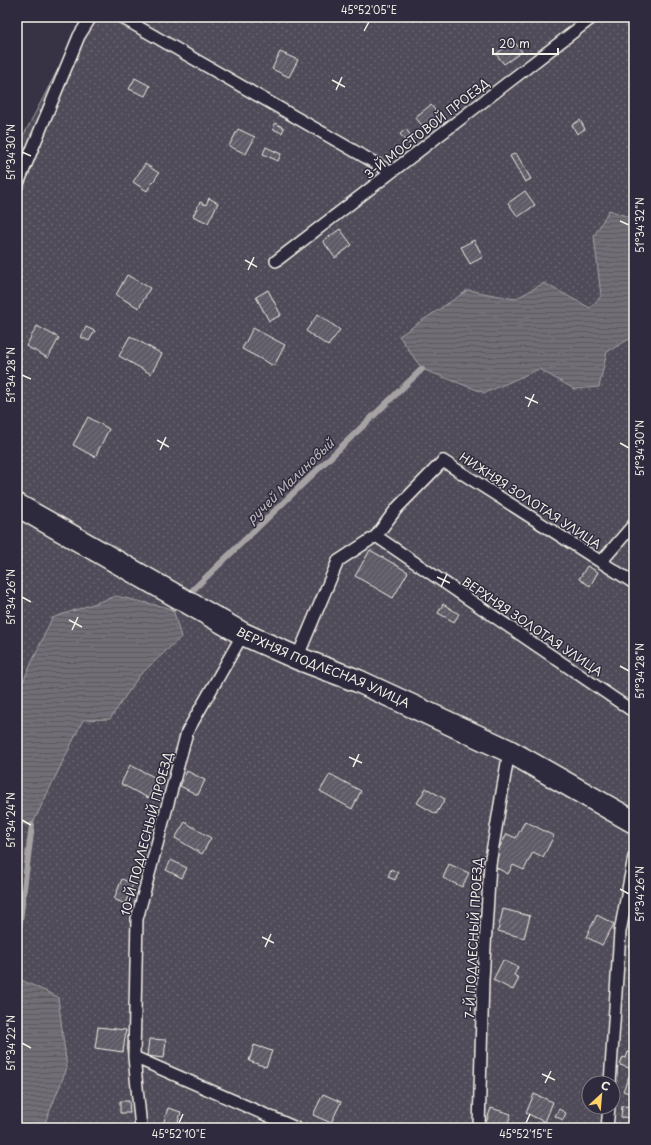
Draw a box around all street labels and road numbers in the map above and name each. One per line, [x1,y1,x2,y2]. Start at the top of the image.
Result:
street label: 3-Й МОСТОВОЙ ПРОЕЗД [360,74,493,183]
street label: НИЖНЯЯ ЗОЛОТАЯ УЛИЦА [456,447,605,553]
street label: ВЕРХНЯЯ ЗОЛОТАЯ УЛИЦА [459,572,607,680]
street label: ВЕРХНЯЯ ПОДЛЕСНАЯ УЛИЦА [233,622,413,712]
street label: 10-Й ПОДЛЕСНЫЙ ПРОЕЗД [115,750,177,918]
street label: 7-Й ПОДЛЕСНЫЙ ПРОЕЗД [460,857,486,1019]

